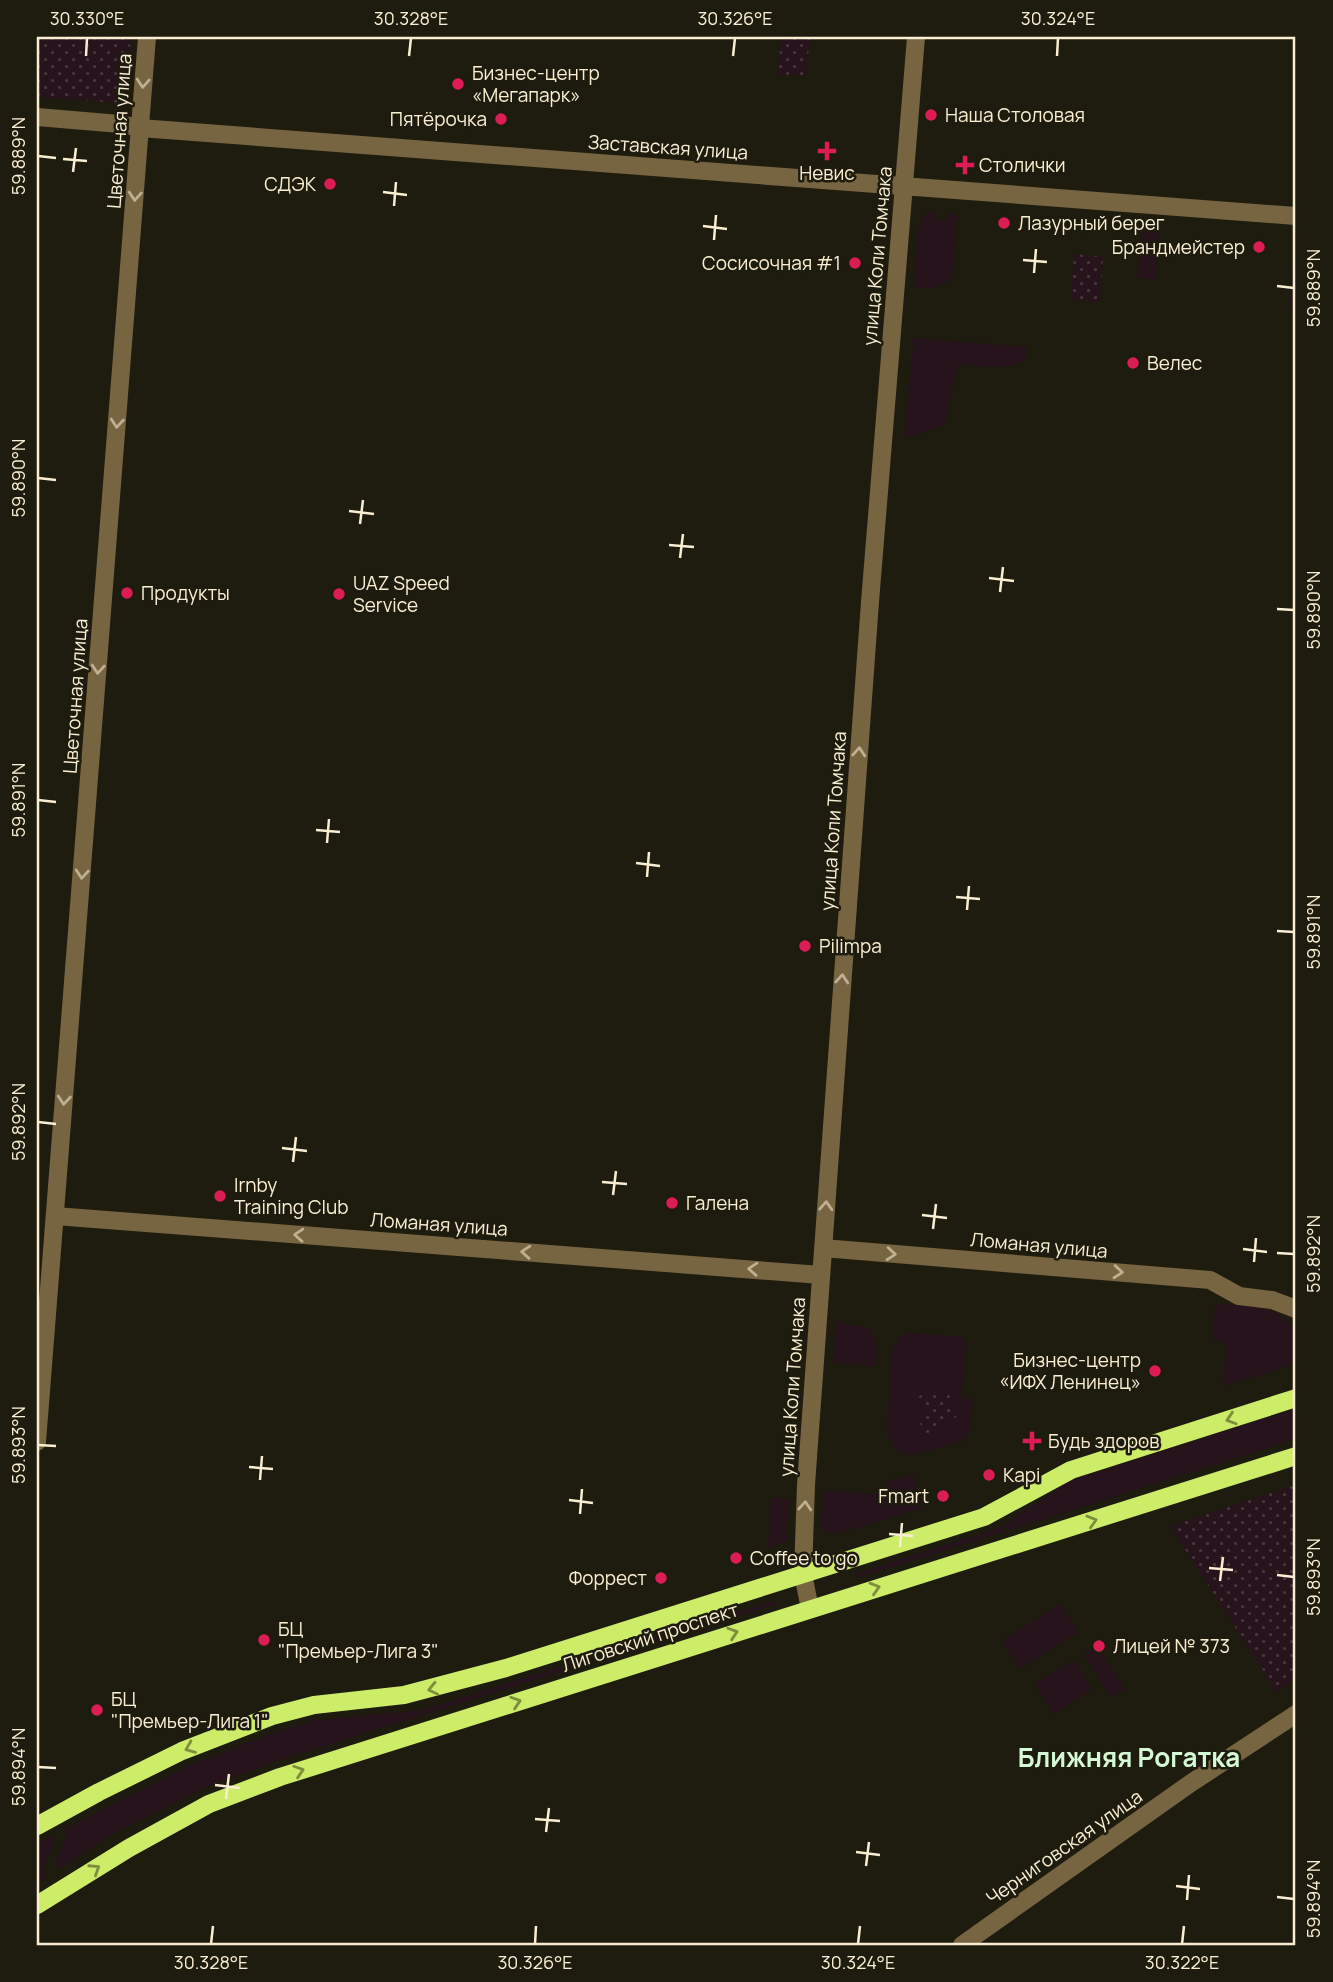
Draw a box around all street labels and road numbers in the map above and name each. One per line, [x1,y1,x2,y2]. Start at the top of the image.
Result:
street label: Цветочная улица [101,53,137,209]
street label: Заставская улица [587,128,749,166]
street label: улица Коли Томчака [856,165,898,347]
street label: Цветочная улица [57,618,93,774]
street label: улица Коли Томчака [814,730,852,912]
street label: Ломаная улица [369,1206,509,1242]
street label: Ломаная улица [969,1226,1109,1264]
street label: улица Коли Томчака [773,1296,811,1478]
street label: Лиговский проспект [558,1596,742,1678]
street label: Черниговская улица [981,1783,1147,1911]

